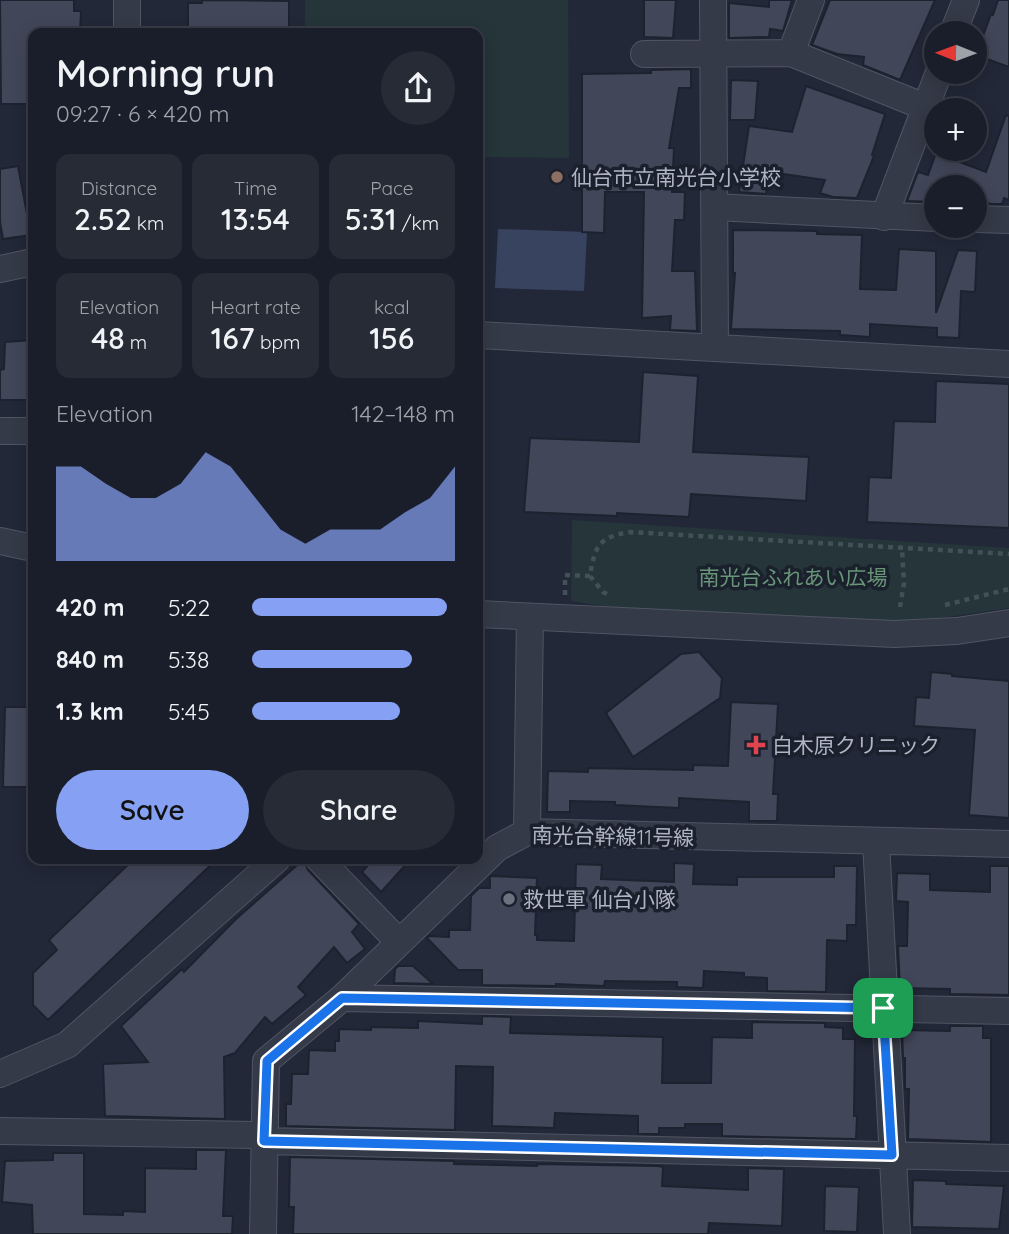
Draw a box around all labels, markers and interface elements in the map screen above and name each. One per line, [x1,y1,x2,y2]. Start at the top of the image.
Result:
north arrow [924,21,987,84]
map controls [924,21,987,238]
text: Morning run [56,49,275,97]
button: share [381,51,455,125]
button: + [924,98,987,161]
text: 09:27 · 6 × 420 m [56,99,229,128]
place label: 仙台市立南光台小学校 [571,164,781,190]
marker: 仙台市立南光台小学校 [549,169,565,185]
button: − [924,175,987,238]
text: Distance [81,176,157,200]
text: Time [234,176,277,200]
text: Pace [370,176,413,200]
text: 2.52 [74,200,132,238]
text: 13:54 [221,200,290,238]
text: 5:31 [345,200,396,238]
text: km [132,211,164,235]
text: /km [396,211,439,235]
text: Elevation [79,295,159,319]
text: Heart rate [210,295,301,319]
text: kcal [374,295,410,319]
text: 48 [91,319,125,357]
text: 167 [211,319,255,357]
text: 156 [369,319,414,357]
text: m [125,330,147,354]
text: bpm [255,330,300,354]
text: Elevation [56,399,153,428]
text: 142–148 m [351,399,455,428]
park label: 南光台ふれあい広場 [699,564,888,590]
text: 420 m [56,593,124,622]
text: 5:22 [168,593,210,622]
text: 840 m [56,645,124,674]
text: 5:38 [168,645,209,674]
text: 1.3 km [56,697,124,726]
text: 5:45 [168,697,210,726]
place label: 白木原クリニック [772,732,940,758]
marker: 白木原クリニック [746,735,766,755]
button: Save [56,770,249,850]
button: Share [263,770,455,850]
street label: 南光台幹線11号線 [532,822,694,850]
place label: 救世軍 仙台小隊 [523,886,676,912]
marker: 救世軍 仙台小隊 [501,891,517,907]
pin [853,978,913,1038]
icon: arrive [864,989,902,1027]

